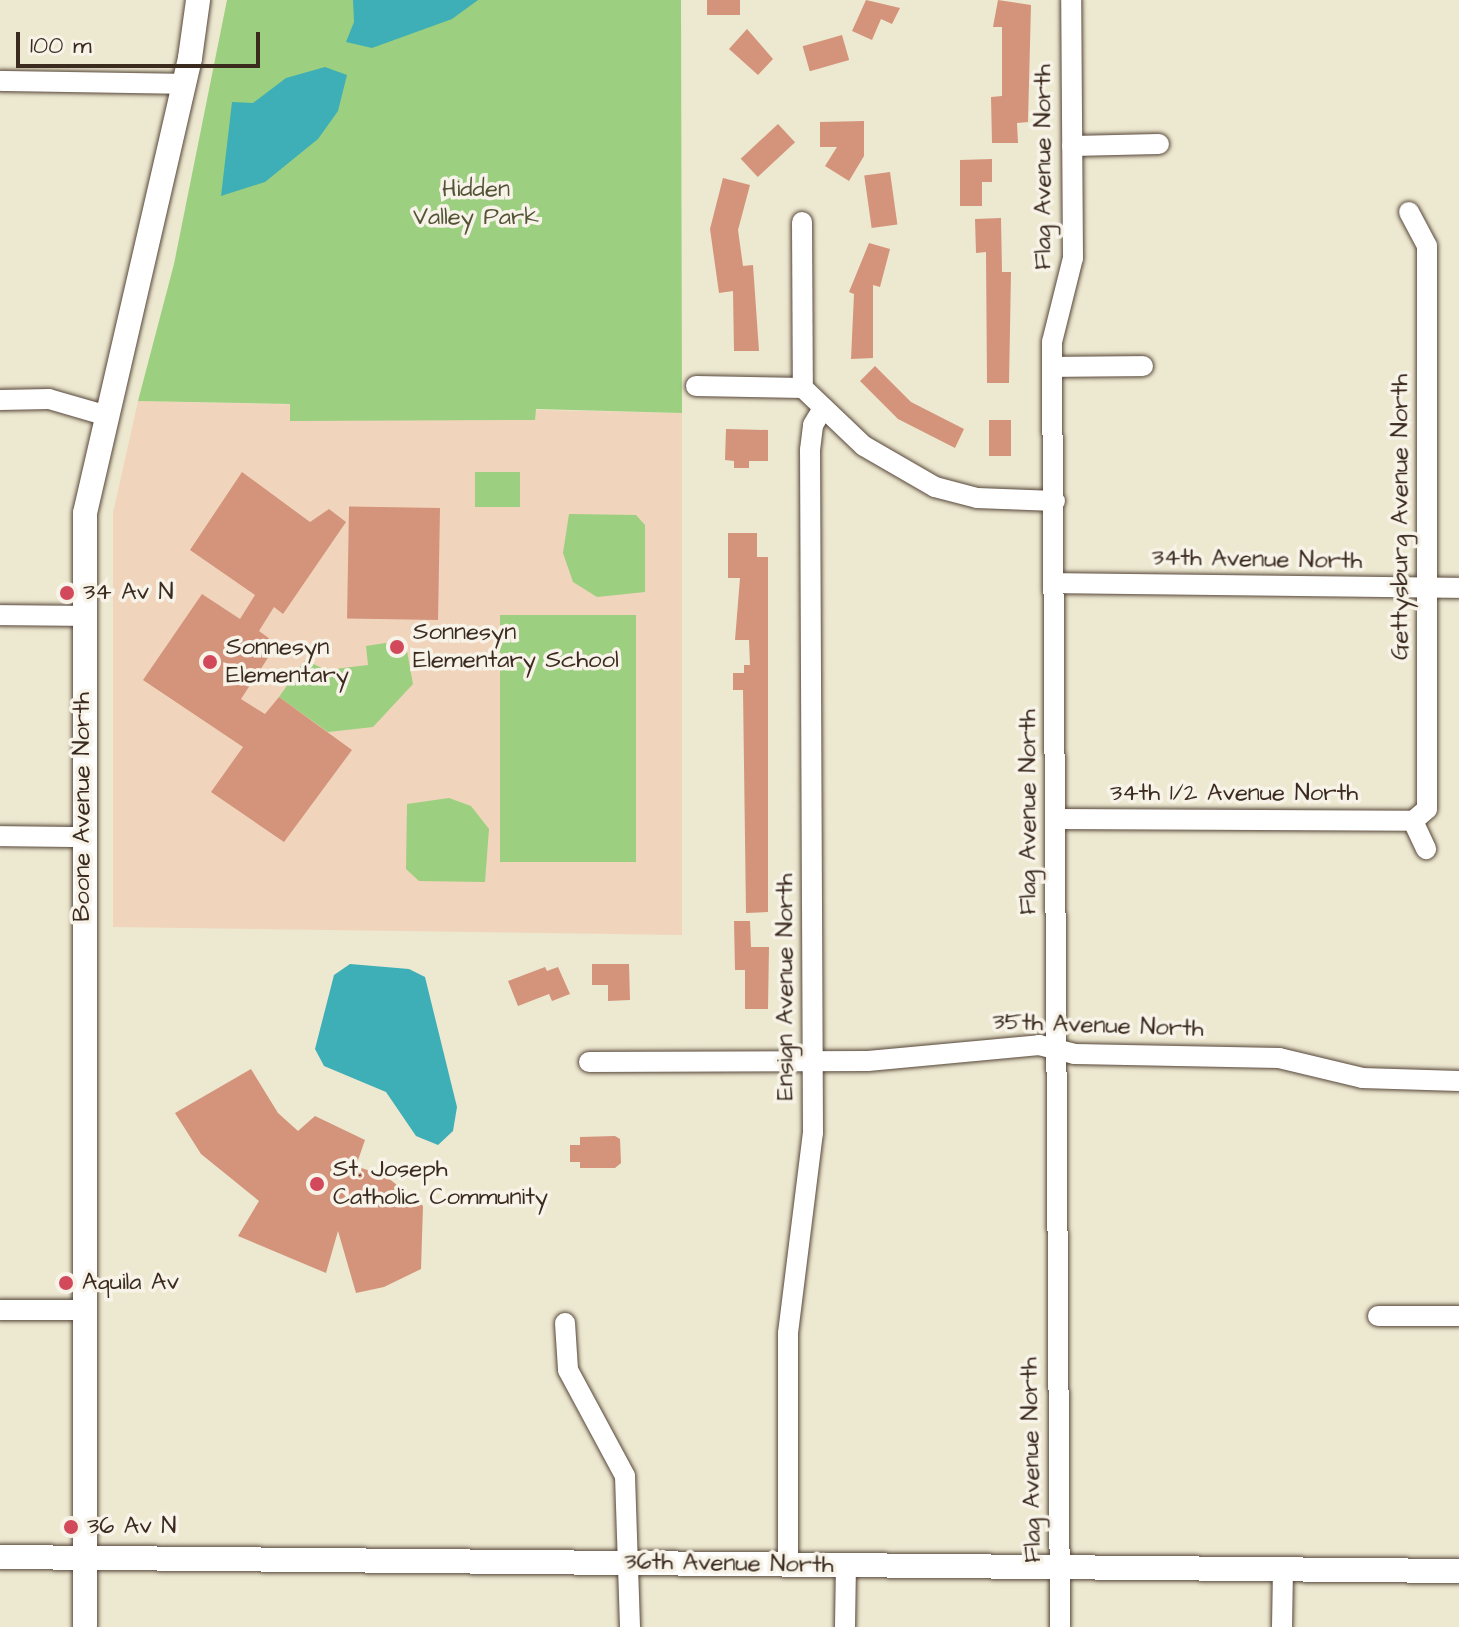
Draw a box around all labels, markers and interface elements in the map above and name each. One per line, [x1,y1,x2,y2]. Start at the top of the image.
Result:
scale bar [20,16,264,66]
text: 100 m [30,29,92,63]
street label: Flag Avenue North [1030,64,1058,270]
park label: Hidden Valley Park [413,176,539,232]
street label: Gettysburg Avenue North [1387,374,1415,660]
street label: 34th Avenue North [1151,544,1363,576]
place label: 34 Av N [83,579,174,607]
marker: 34 Av N [58,584,76,602]
place label: Sonnesyn Elementary School [413,619,619,675]
place label: Sonnesyn Elementary [226,634,349,690]
marker: Sonnesyn Elementary School [388,638,406,656]
marker: Sonnesyn Elementary [201,653,219,671]
street label: Boone Avenue North [69,692,97,922]
street label: Flag Avenue North [1015,709,1043,915]
street label: 34th 1/2 Avenue North [1110,780,1358,808]
street label: Ensign Avenue North [772,874,800,1100]
street label: 35th Avenue North [992,1008,1204,1044]
place label: St. Joseph Catholic Community [333,1156,548,1212]
marker: St. Joseph Catholic Community [308,1175,326,1193]
place label: Aquila Av [82,1269,179,1297]
marker: Aquila Av [57,1274,75,1292]
street label: Flag Avenue North [1016,1357,1048,1563]
place label: 36 Av N [87,1513,176,1541]
marker: 36 Av N [62,1518,80,1536]
street label: 36th Avenue North [624,1548,834,1580]

